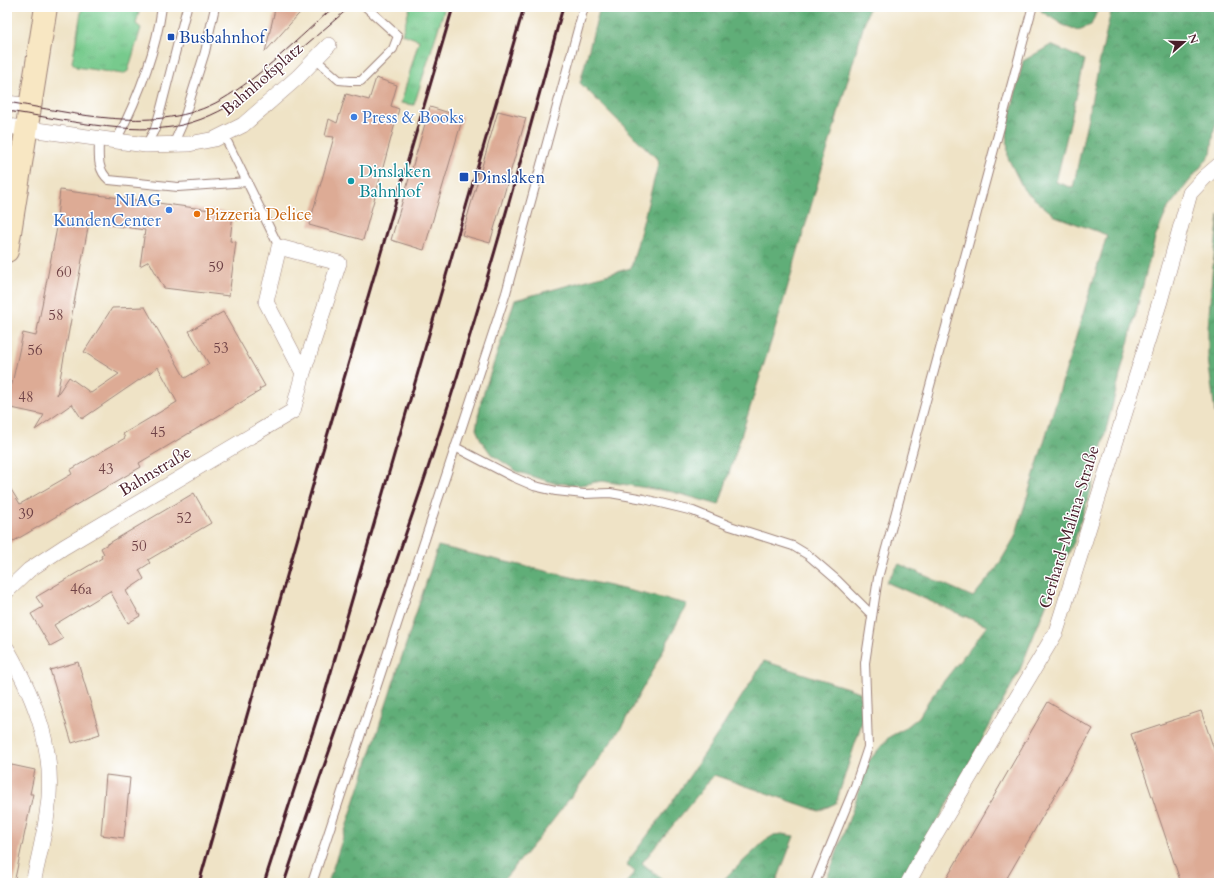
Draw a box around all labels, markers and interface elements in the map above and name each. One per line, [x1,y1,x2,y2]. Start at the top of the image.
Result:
north arrow [1164,22,1204,62]
place label: Busbahnhof [179,26,268,49]
marker: Busbahnhof [166,32,176,42]
text: N [1184,32,1202,46]
street label: Bahnhofsplatz [216,37,308,121]
place label: Press & Books [362,106,464,129]
marker: Press & Books [349,112,359,122]
place label: Dinslaken Bahnhof [359,160,431,203]
place label: Dinslaken [473,166,545,189]
marker: Dinslaken [458,171,470,183]
marker: Dinslaken Bahnhof [346,176,356,186]
place label: NIAG KundenCenter [53,189,162,232]
place label: Pizzeria Delice [205,203,312,226]
marker: NIAG KundenCenter [164,205,174,215]
marker: Pizzeria Delice [192,209,202,219]
house number: 59 [208,257,224,277]
house number: 60 [56,262,72,282]
house number: 58 [48,305,64,325]
house number: 53 [213,338,229,358]
house number: 56 [27,340,43,360]
house number: 48 [18,387,34,407]
house number: 45 [150,422,166,442]
street label: Bahnstraße [115,440,195,502]
street label: Gerhard-Malina-Straße [1033,443,1105,611]
house number: 43 [98,459,114,479]
house number: 39 [18,504,34,524]
house number: 52 [176,508,192,528]
house number: 50 [131,536,147,556]
house number: 46a [70,579,92,599]

